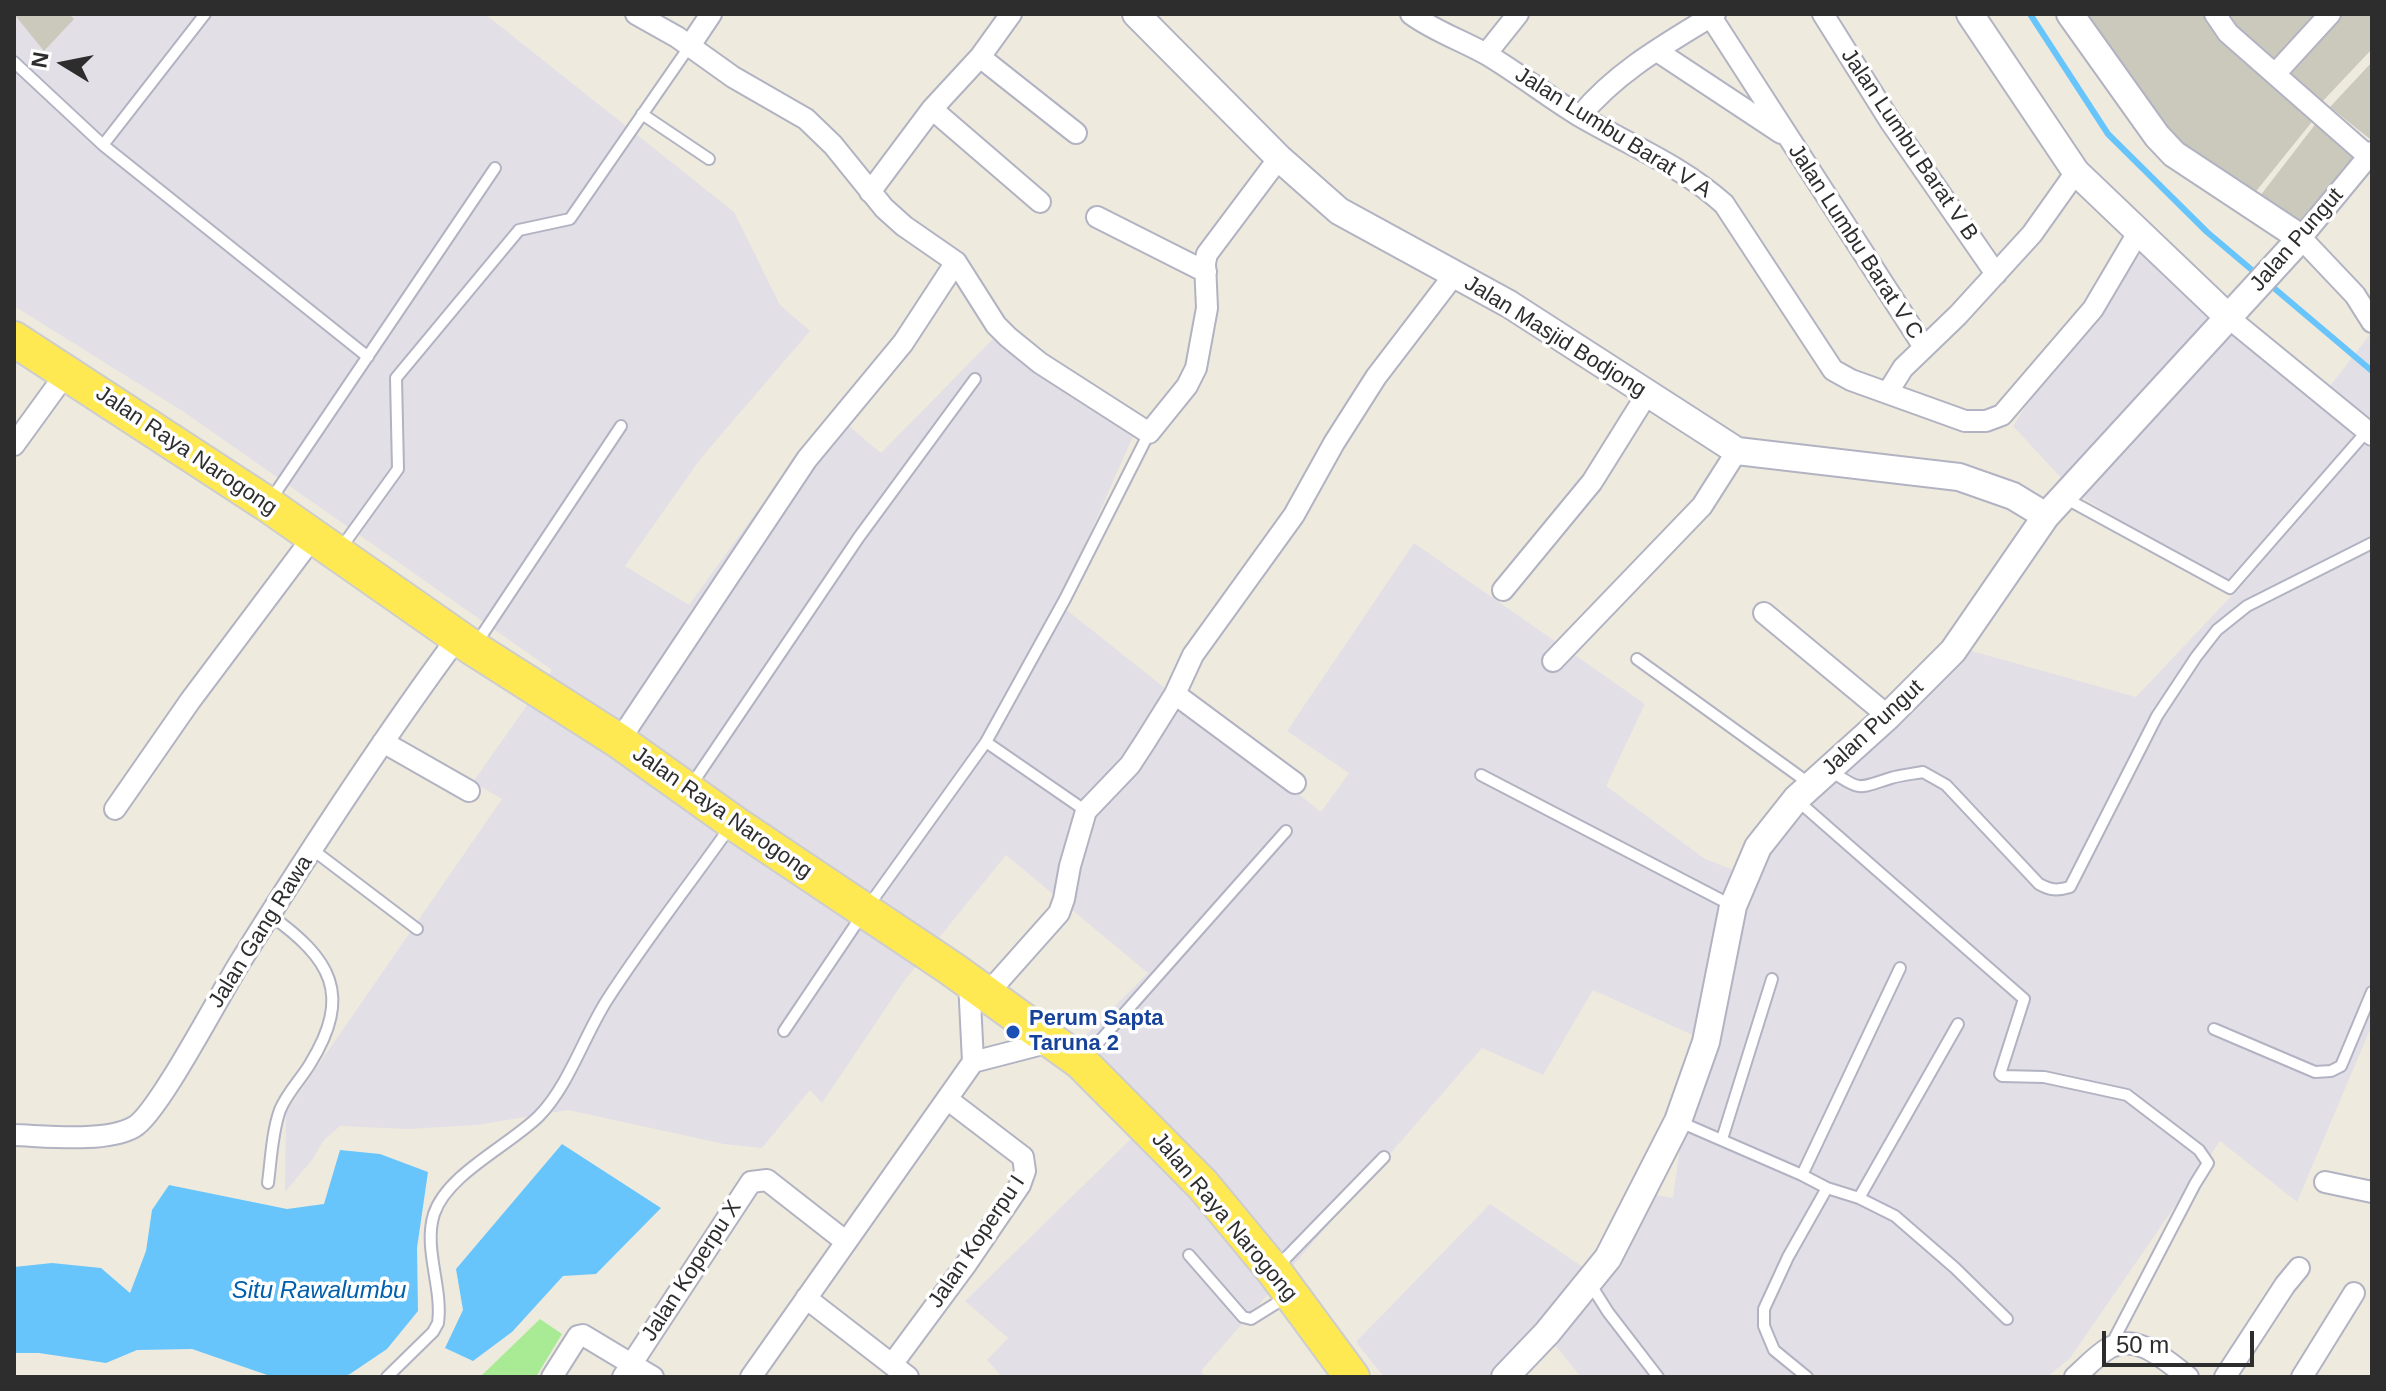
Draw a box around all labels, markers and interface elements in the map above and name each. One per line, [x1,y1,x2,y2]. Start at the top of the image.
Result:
north arrow [24,24,104,104]
street label: Jalan Lumbu Barat V B [1835,44,1983,246]
text: N [26,50,54,70]
street label: Jalan Lumbu Barat V A [1510,62,1716,204]
street label: Jalan Lumbu Barat V C [1782,139,1928,345]
street label: Jalan Pungut [2245,183,2349,297]
street label: Jalan Masjid Bodjong [1459,270,1651,404]
street label: Jalan Raya Narogong [90,381,282,521]
street label: Jalan Pungut [1817,675,1929,781]
street label: Jalan Raya Narogong [627,741,817,885]
street label: Jalan Gang Rawa [203,851,319,1013]
place label: Perum Sapta Taruna 2 [1029,1006,1163,1058]
marker: Perum Sapta Taruna 2 [1004,1023,1022,1041]
street label: Jalan Raya Narogong [1145,1127,1303,1307]
street label: Jalan Koperpu I [923,1171,1031,1313]
street label: Jalan Koperpu X [637,1196,747,1346]
water label: Situ Rawalumbu [232,1277,406,1305]
scale bar [2106,1315,2258,1365]
text: 50 m [2116,1331,2169,1358]

